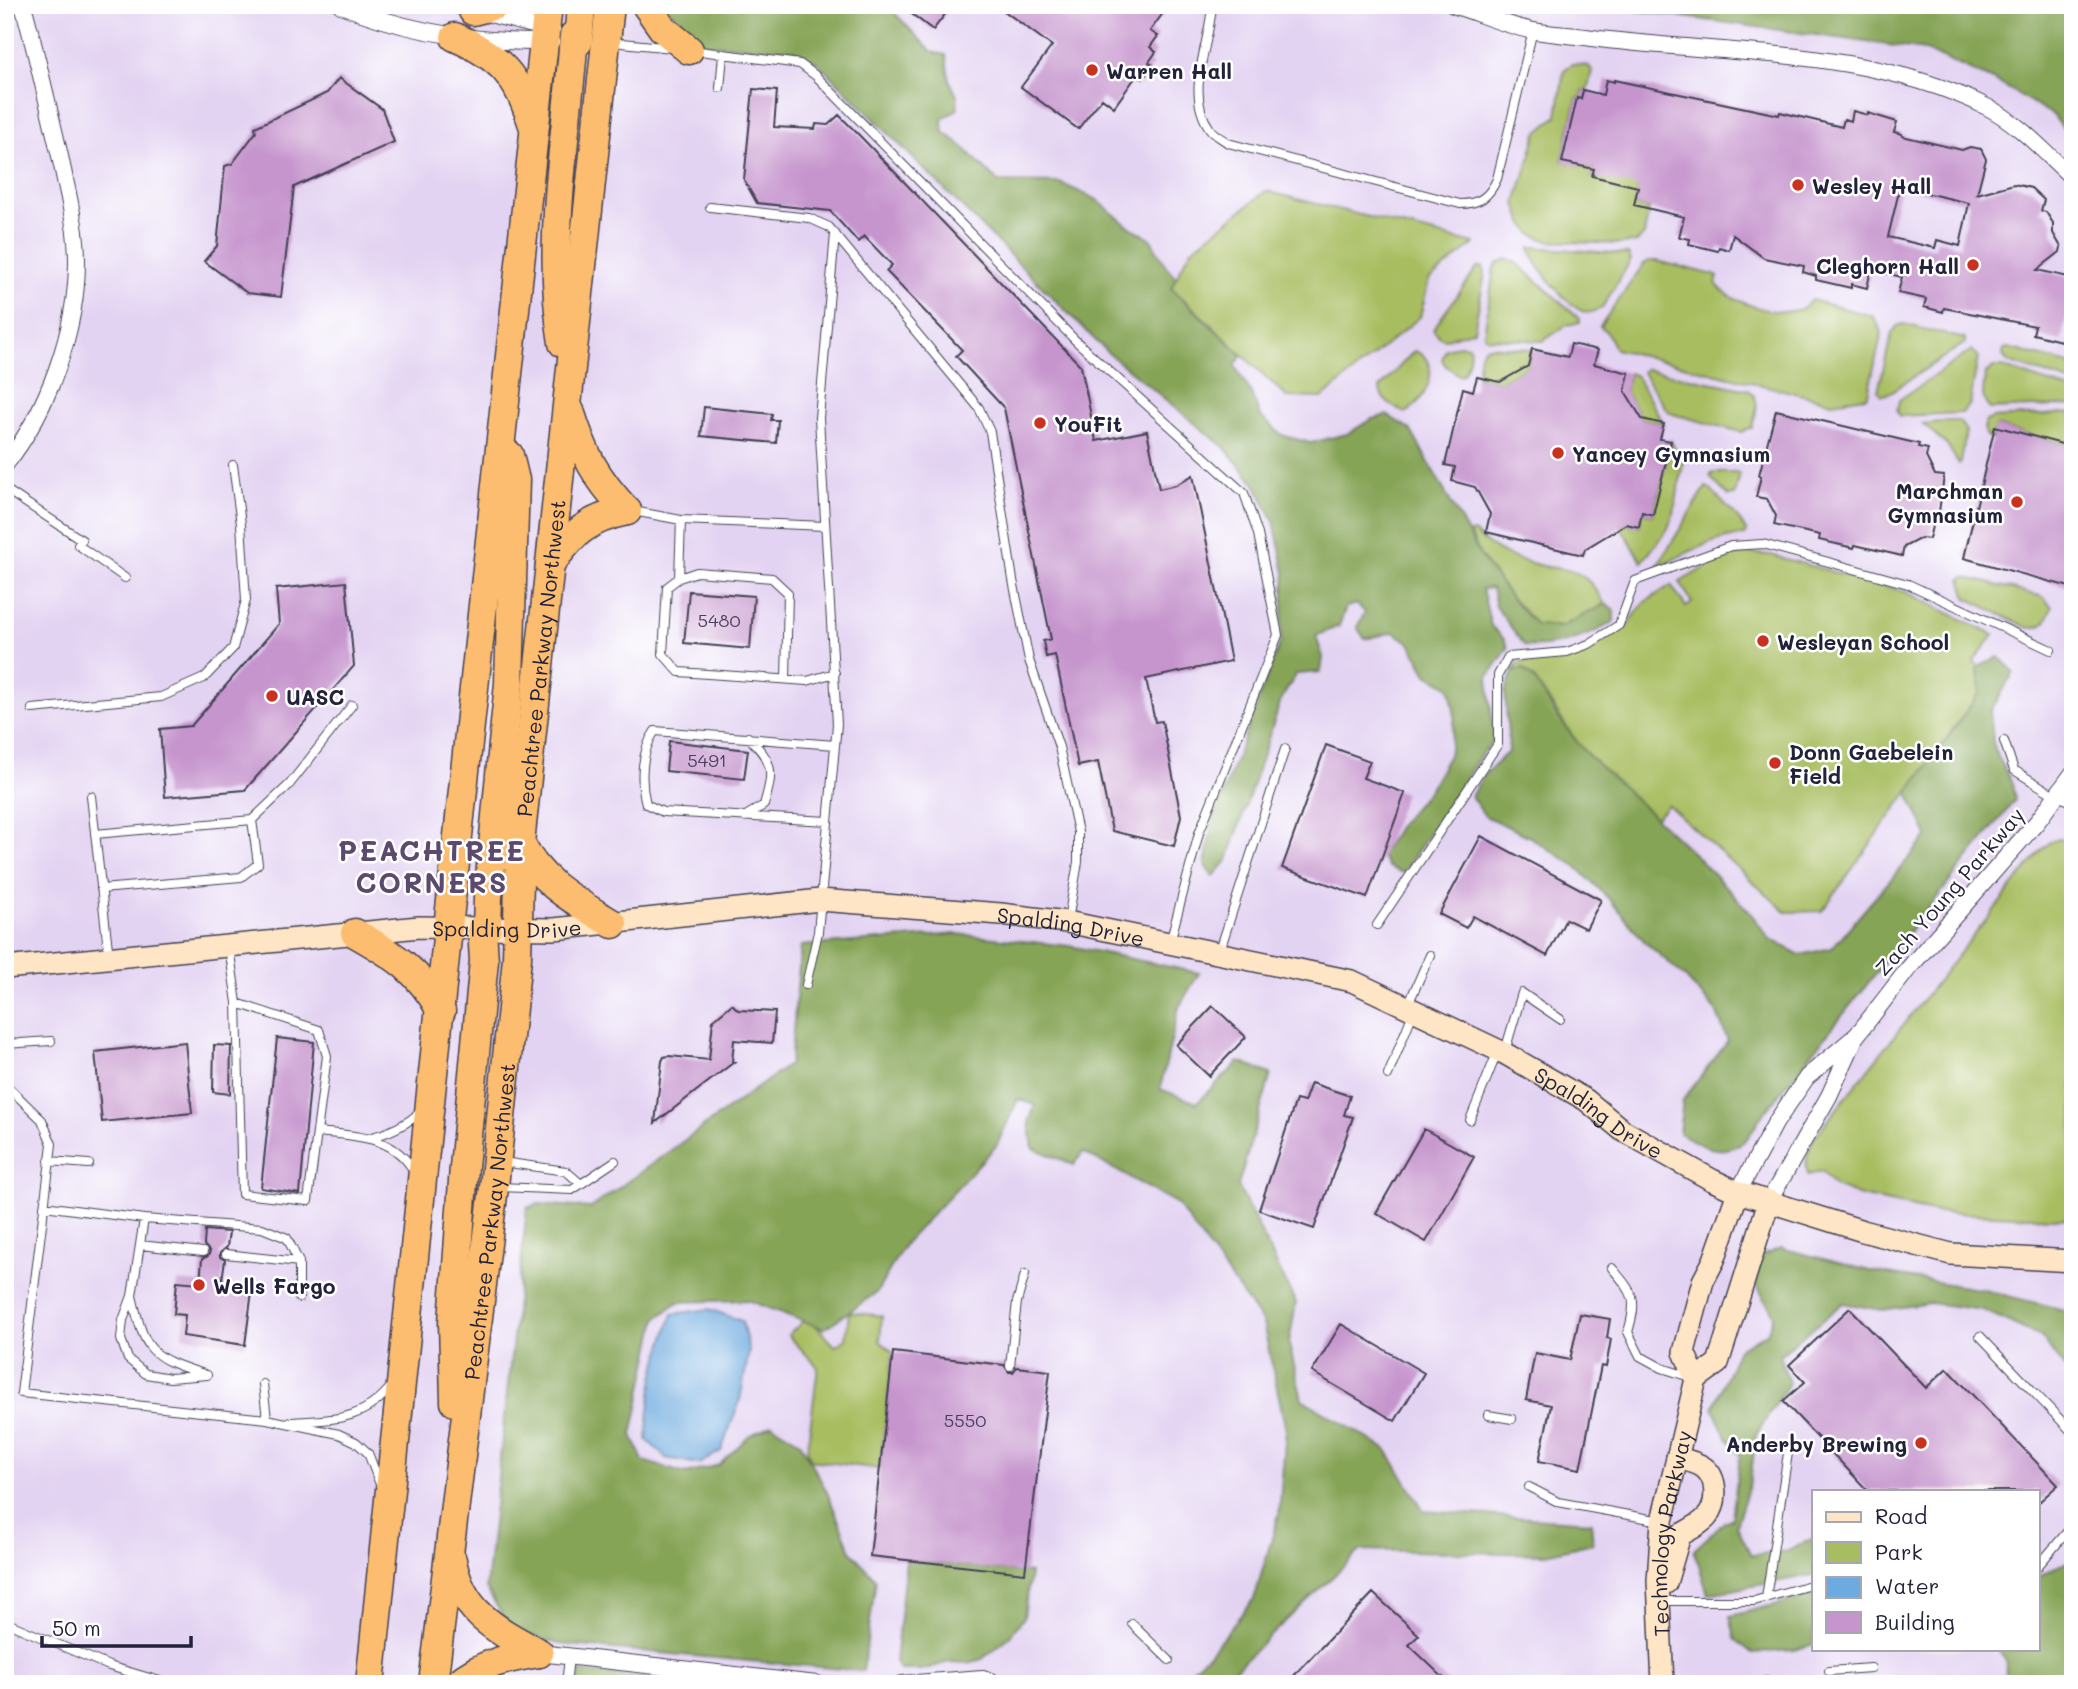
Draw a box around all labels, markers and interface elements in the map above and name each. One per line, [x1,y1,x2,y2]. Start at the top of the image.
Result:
place label: Warren Hall [1106,57,1232,84]
marker: Warren Hall [1084,62,1100,78]
place label: Wesley Hall [1812,172,1931,200]
marker: Wesley Hall [1790,177,1806,193]
place label: Cleghorn Hall [1816,252,1959,279]
marker: Cleghorn Hall [1965,257,1981,273]
place label: YouFit [1054,410,1122,437]
marker: YouFit [1032,415,1048,431]
place label: Yancey Gymnasium [1572,440,1770,468]
marker: Yancey Gymnasium [1550,445,1566,461]
place label: Marchman Gymnasium [1887,477,2003,529]
marker: Marchman Gymnasium [2009,494,2025,510]
street label: Peachtree Parkway Northwest [509,498,570,818]
house number: 5480 [697,608,741,632]
place label: Wesleyan School [1777,628,1949,656]
marker: Wesleyan School [1755,633,1771,649]
place label: UASC [286,683,344,710]
marker: UASC [264,688,280,704]
place label: Donn Gaebelein Field [1789,738,1953,789]
house number: 5491 [687,748,727,772]
marker: Donn Gaebelein Field [1767,755,1783,771]
street label: Zach Young Parkway [1869,801,2029,981]
district label: PEACHTREE CORNERS [338,832,526,900]
street label: Spalding Drive [996,900,1147,951]
street label: Spalding Drive [432,913,583,943]
street label: Spalding Drive [1530,1060,1668,1164]
street label: Peachtree Parkway Northwest [457,1062,520,1381]
place label: Wells Fargo [213,1272,336,1299]
marker: Wells Fargo [191,1277,207,1293]
house number: 5550 [944,1408,986,1432]
street label: Technology Parkway [1644,1427,1697,1637]
place label: Anderby Brewing [1726,1430,1907,1458]
marker: Anderby Brewing [1913,1435,1929,1451]
legend [1812,1490,2039,1650]
text: Road [1875,1502,1927,1529]
text: Park [1875,1538,1923,1565]
text: Water [1875,1572,1939,1599]
scale bar [42,1605,191,1649]
text: Building [1875,1608,1955,1635]
text: 50 m [52,1614,101,1641]

